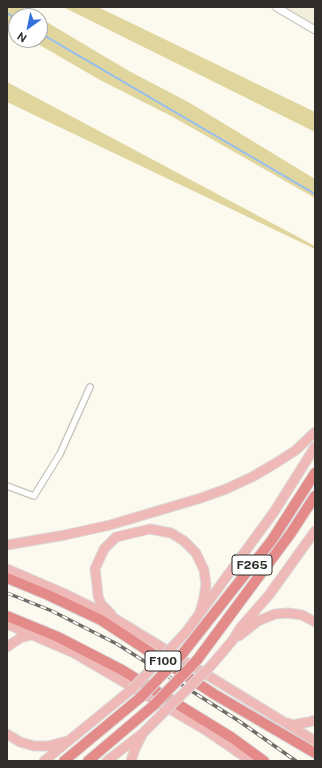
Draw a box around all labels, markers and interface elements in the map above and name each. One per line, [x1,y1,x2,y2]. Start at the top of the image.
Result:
north arrow [8,8,48,48]
text: N [15,30,29,45]
road number: F265 [232,555,272,575]
road number: F100 [145,651,181,671]

